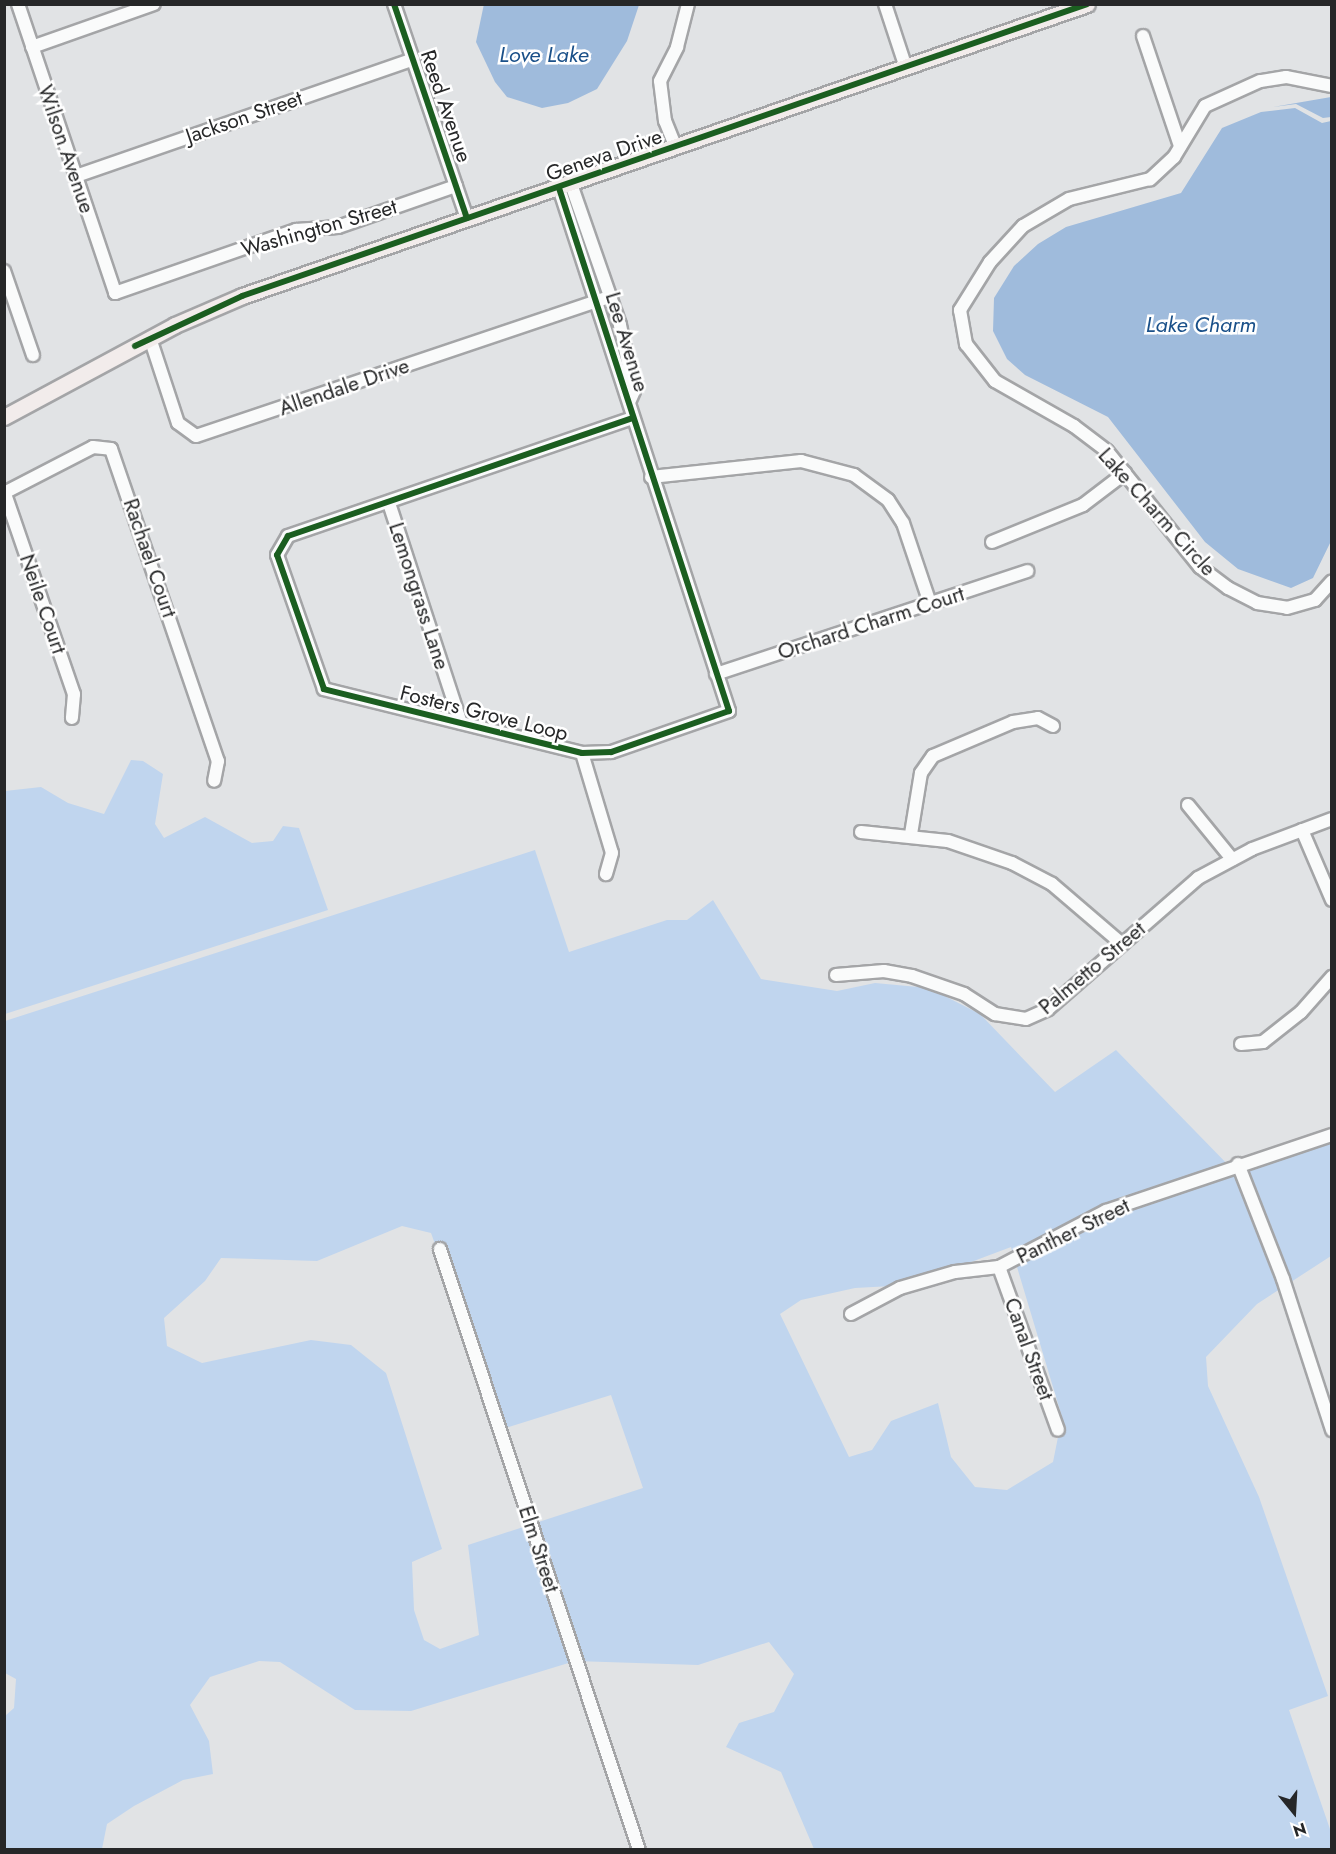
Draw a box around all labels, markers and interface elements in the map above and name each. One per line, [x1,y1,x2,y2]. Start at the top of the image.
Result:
water label: Love Lake [499,42,589,68]
street label: Reed Avenue [415,47,477,165]
street label: Wilson Avenue [32,82,100,216]
street label: Jackson Street [182,85,306,149]
street label: Geneva Drive [543,123,665,187]
street label: Washington Street [238,194,400,262]
street label: Lee Avenue [600,289,654,395]
water label: Lake Charm [1146,312,1256,338]
street label: Allendale Drive [276,353,412,421]
street label: Lake Charm Circle [1093,443,1221,581]
street label: Rachael Court [118,495,182,621]
street label: Lemongrass Lane [383,519,455,673]
street label: Neile Court [14,551,72,657]
street label: Orchard Charm Court [775,581,967,665]
street label: Fosters Grove Loop [397,680,571,746]
street label: Palmetto Street [1034,916,1150,1020]
street label: Panther Street [1012,1193,1134,1269]
street label: Canal Street [999,1294,1059,1404]
street label: Elm Street [513,1503,565,1595]
north arrow [1264,1782,1324,1842]
text: N [1290,1817,1309,1842]

